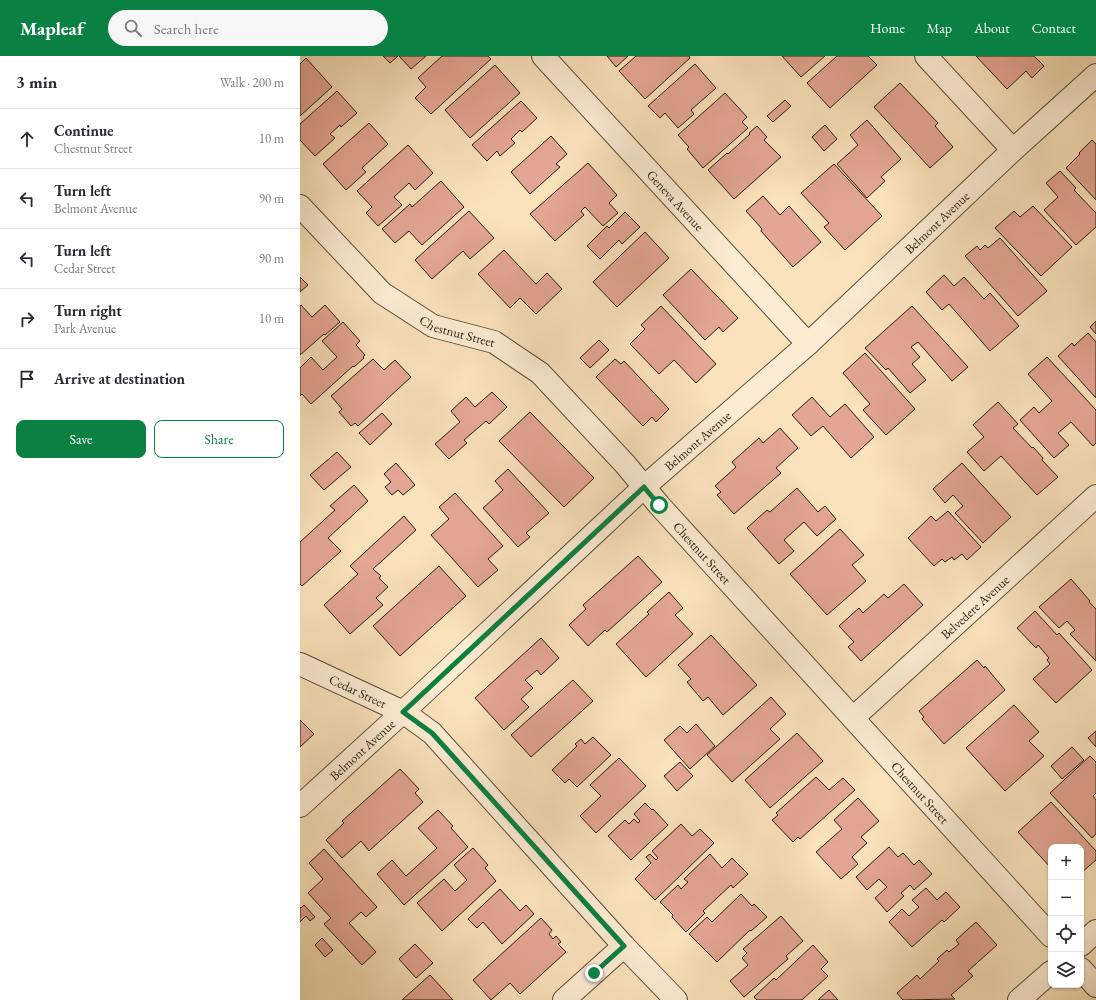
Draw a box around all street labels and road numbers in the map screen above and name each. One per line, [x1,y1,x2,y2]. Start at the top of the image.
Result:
street label: Geneva Avenue [643,166,708,234]
street label: Belmont Avenue [901,187,973,257]
street label: Chestnut Street [416,311,497,350]
street label: Belmont Avenue [660,407,734,474]
street label: Chestnut Street [670,518,735,587]
street label: Belvedere Avenue [937,571,1013,642]
street label: Cedar Street [327,670,389,712]
street label: Belmont Avenue [326,715,399,784]
street label: Chestnut Street [888,758,953,827]

